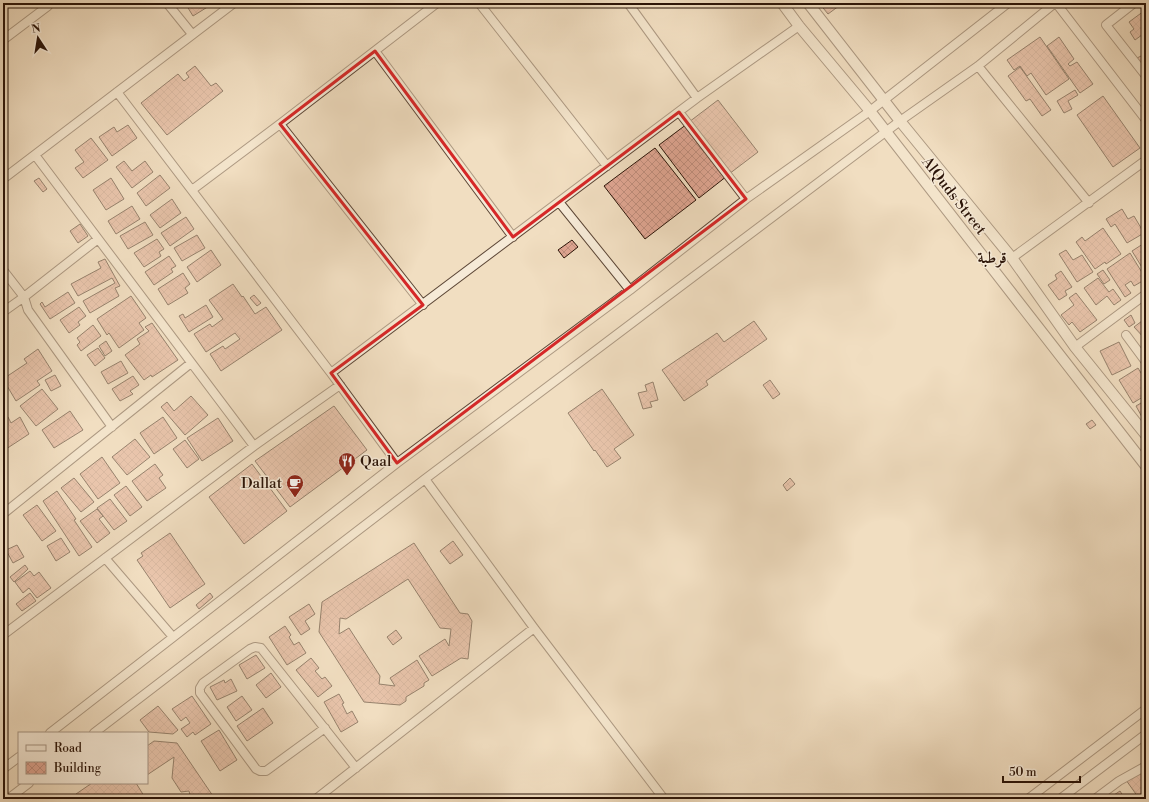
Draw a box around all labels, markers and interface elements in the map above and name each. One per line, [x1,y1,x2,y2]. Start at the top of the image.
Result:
north arrow [18,18,58,58]
text: N [30,21,42,37]
street label: AlQuds Street [917,152,991,239]
district label: قرطبة [977,248,1007,268]
restaurant icon: Qaal [337,451,357,476]
place label: Qaal [360,452,392,471]
cafe icon: Dallat [285,473,305,498]
place label: Dallat [241,474,283,493]
legend [18,732,148,784]
text: Road [54,741,82,756]
scale bar [1003,758,1080,784]
text: Building [53,761,102,776]
text: 50 m [1009,765,1037,780]

